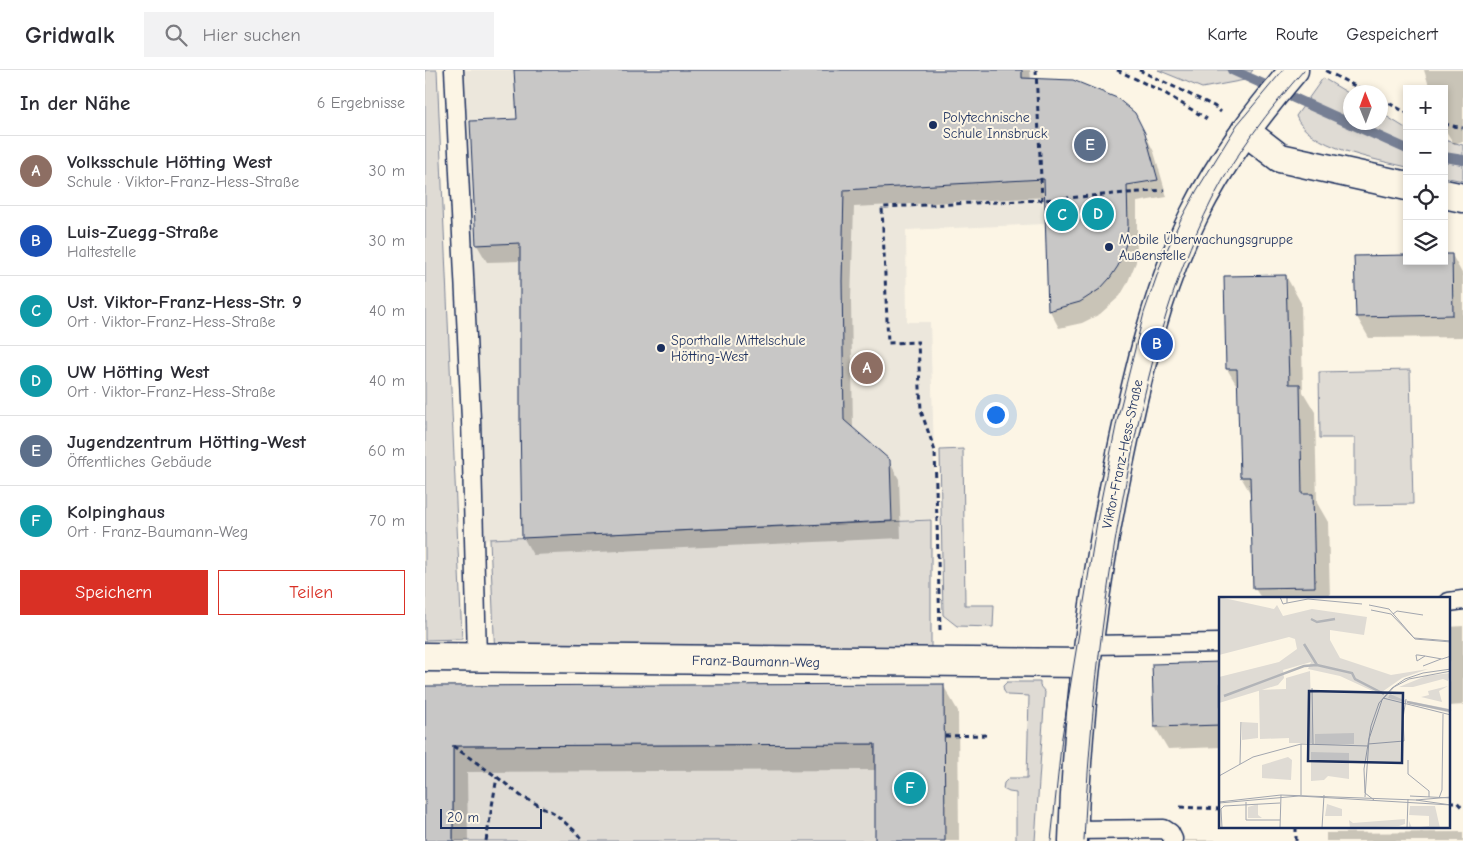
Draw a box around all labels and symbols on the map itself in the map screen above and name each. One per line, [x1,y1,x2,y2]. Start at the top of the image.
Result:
north arrow [1343,85,1388,130]
place label: Polytechnische Schule Innsbruck [943,109,1048,142]
marker: Polytechnische Schule Innsbruck [927,119,939,131]
pin: E [1074,126,1106,164]
pin: D [1082,195,1114,233]
pin: C [1046,196,1078,234]
place label: Mobile Überwachungsgruppe Außenstelle [1119,231,1293,264]
marker: Mobile Überwachungsgruppe Außenstelle [1103,241,1115,253]
pin: B [1141,325,1173,363]
place label: Sporthalle Mittelschule Hötting-West [671,332,806,365]
marker: Sporthalle Mittelschule Hötting-West [655,342,667,354]
pin: A [851,349,883,387]
street label: Viktor-Franz-Hess-Straße [1098,378,1147,530]
your location [983,402,1009,428]
inset map [1219,597,1451,828]
street label: Franz-Baumann-Weg [692,652,820,671]
pin: F [894,769,926,807]
scale bar [440,806,543,829]

